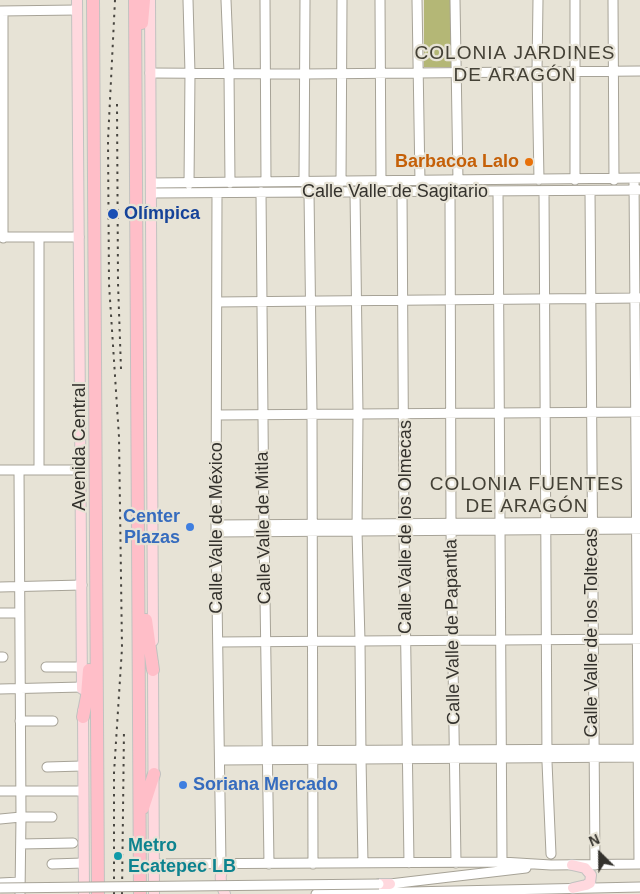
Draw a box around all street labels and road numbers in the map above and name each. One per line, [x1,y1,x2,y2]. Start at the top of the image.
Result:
street label: Calle Valle de Sagitario [302,181,488,203]
street label: Avenida Central [69,383,91,511]
street label: Calle Valle de los Olmecas [395,420,417,634]
street label: Calle Valle de México [206,442,228,614]
street label: Calle Valle de Mitla [252,451,276,605]
street label: Calle Valle de los Toltecas [581,529,603,737]
street label: Calle Valle de Papantla [441,539,465,725]

